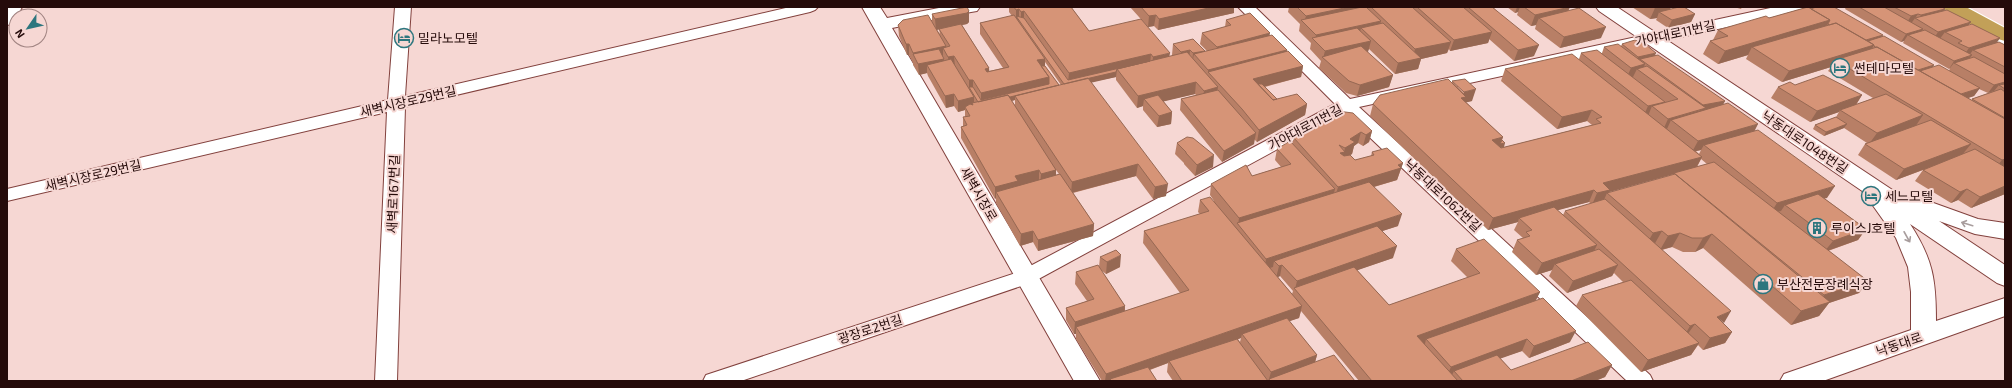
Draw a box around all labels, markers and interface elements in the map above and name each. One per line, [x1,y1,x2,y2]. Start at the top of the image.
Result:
north arrow [8,8,48,48]
street label: 가야대로11번길 [1633,17,1717,49]
text: N [12,27,27,41]
hotel icon: 밀라노모텔 [393,27,415,49]
place label: 밀라노모텔 [418,30,478,46]
hotel icon: 썬테마모텔 [1829,57,1851,79]
place label: 썬테마모텔 [1854,60,1914,76]
street label: 새벽시장로29번길 [358,82,458,120]
street label: 가야대로11번길 [1265,101,1345,153]
street label: 낙동대로1048번길 [1759,107,1851,177]
street label: 새벽로167번길 [384,154,402,234]
street label: 낙동대로1062번길 [1401,155,1485,235]
street label: 새벽시장로29번길 [43,156,143,194]
street label: 새벽시장로 [957,164,1001,224]
hotel icon: 세느모텔 [1860,185,1882,207]
place label: 세느모텔 [1885,188,1933,204]
building icon: 루이스J호텔 [1806,217,1828,239]
place label: 루이스J호텔 [1831,220,1895,236]
one-way arrow [1960,220,1973,227]
one-way arrow [1903,231,1911,243]
shop icon: 부산전문장례식장 [1752,273,1774,295]
place label: 부산전문장례식장 [1777,276,1873,292]
street label: 광장로2번길 [836,311,904,347]
street label: 낙동대로 [1874,329,1924,359]

